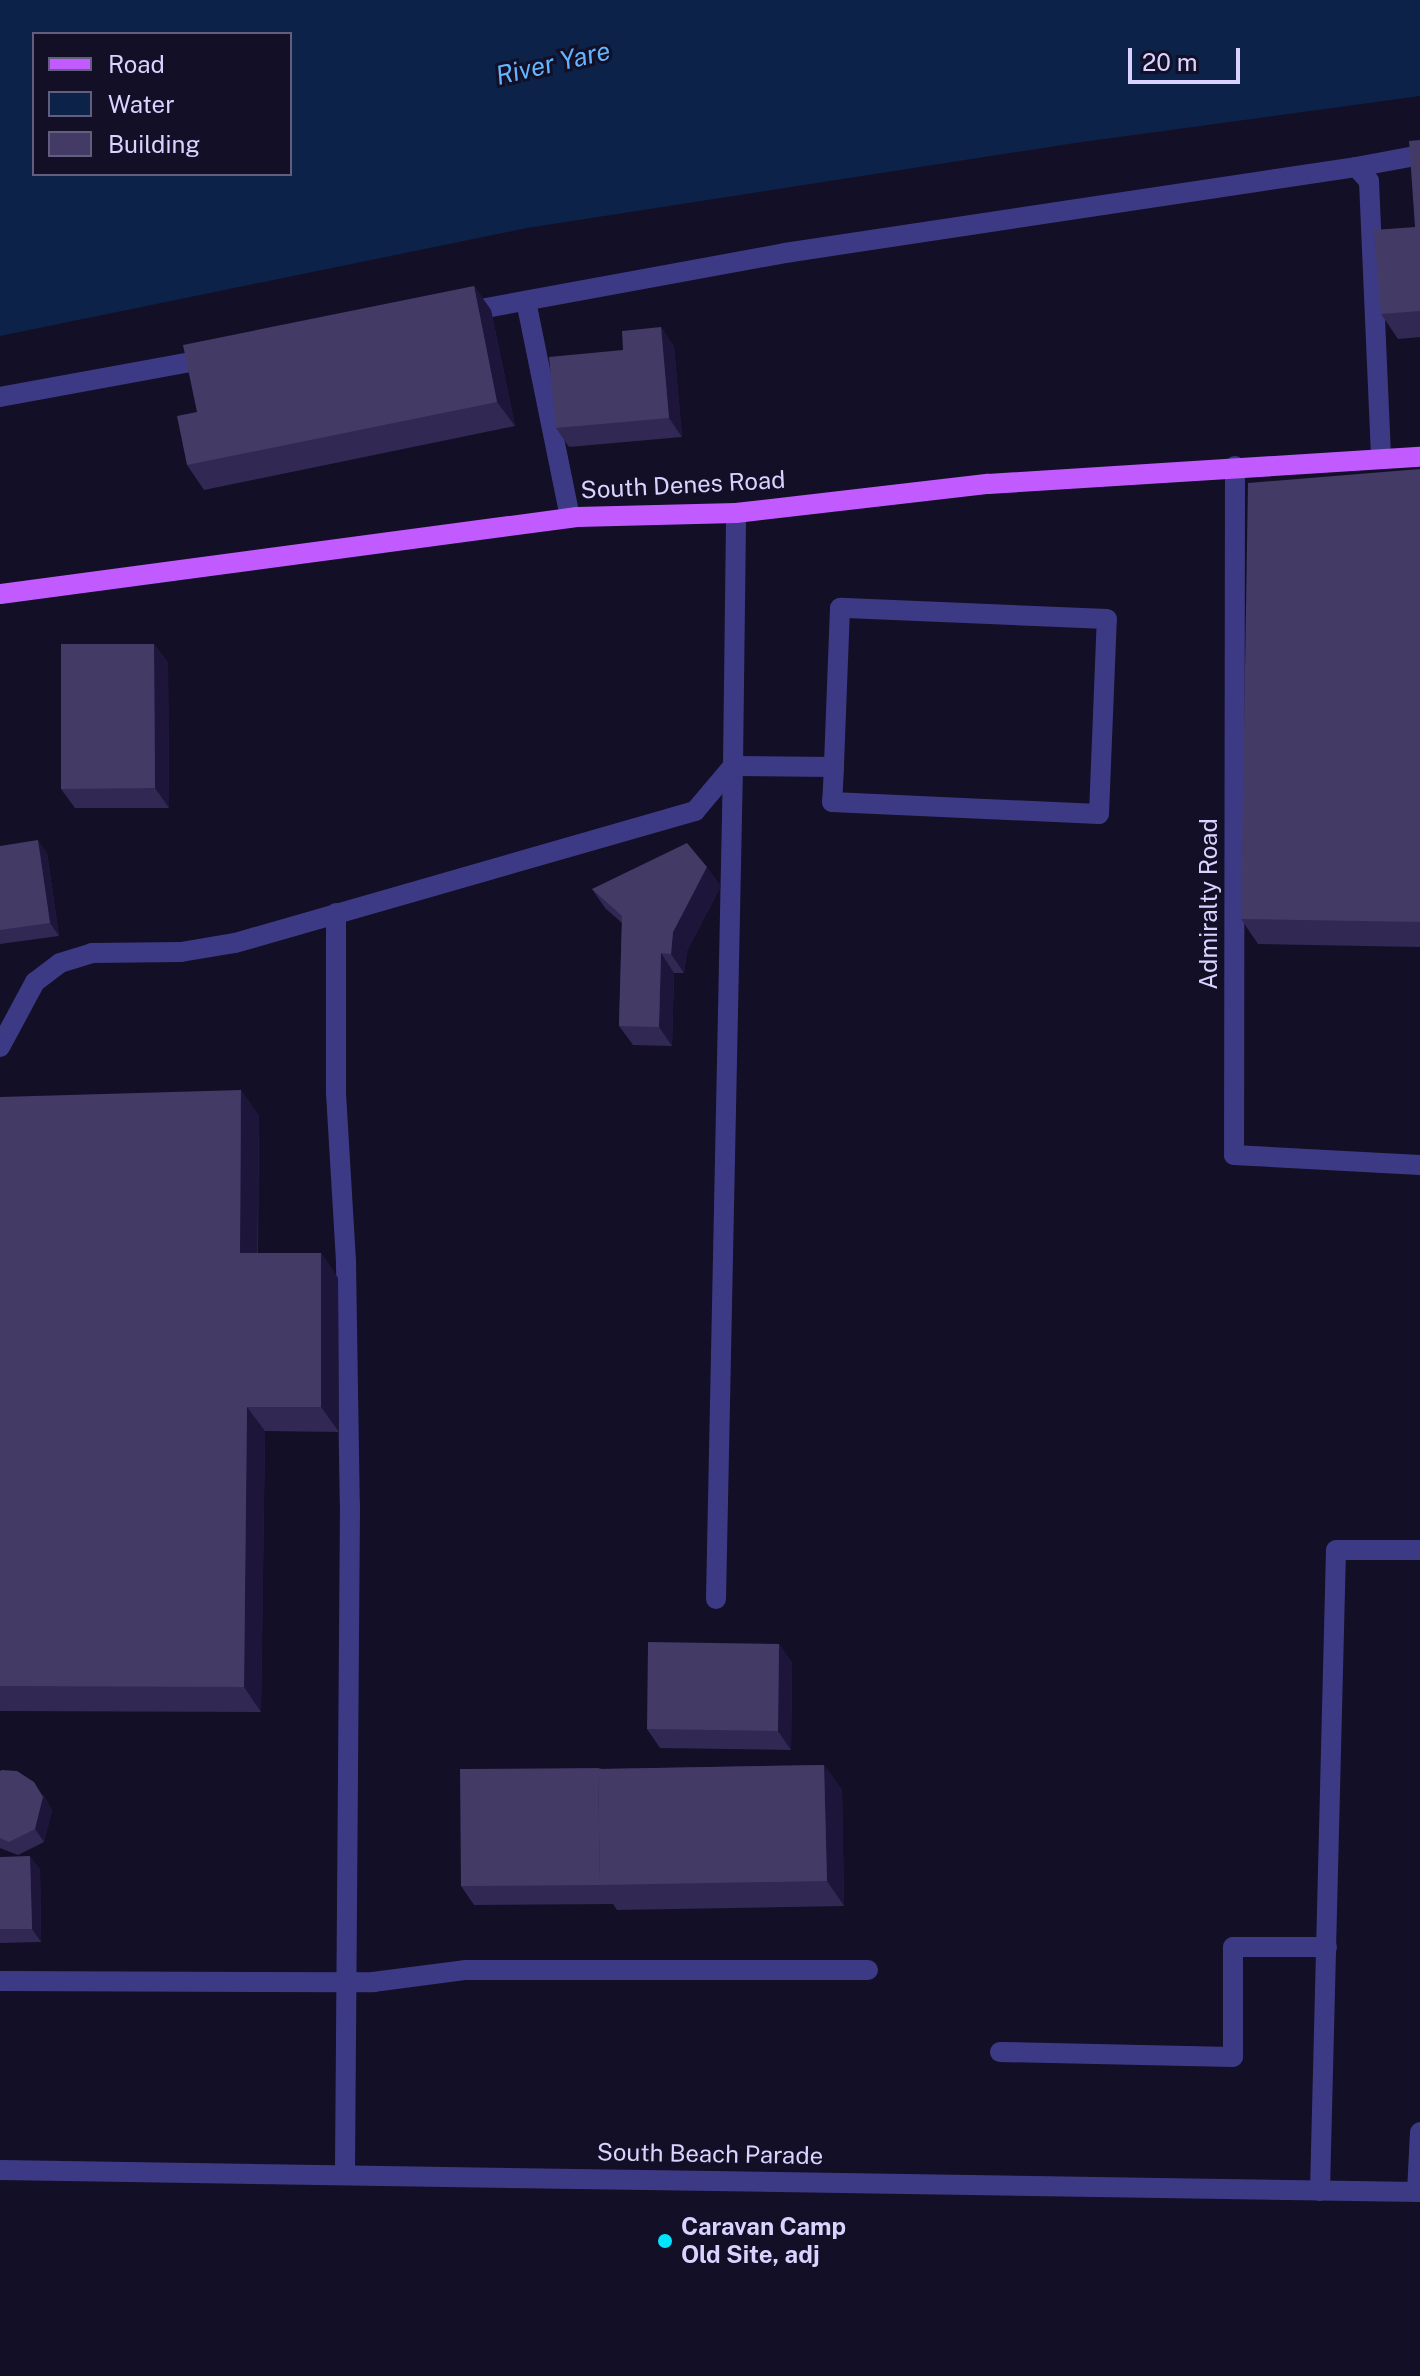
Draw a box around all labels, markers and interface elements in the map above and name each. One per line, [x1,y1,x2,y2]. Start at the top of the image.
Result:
legend [32,32,292,176]
scale bar [1132,32,1244,82]
water label: River Yare [493,35,613,91]
text: 20 m [1142,48,1198,76]
text: Road [108,50,165,78]
text: Water [108,90,175,118]
text: Building [108,130,200,158]
street label: South Denes Road [580,465,786,505]
street label: Admiralty Road [1195,818,1223,990]
street label: South Beach Parade [597,2138,823,2170]
place label: Caravan Camp Old Site, adj [681,2213,846,2269]
marker: Caravan Camp Old Site, adj [656,2232,674,2250]

